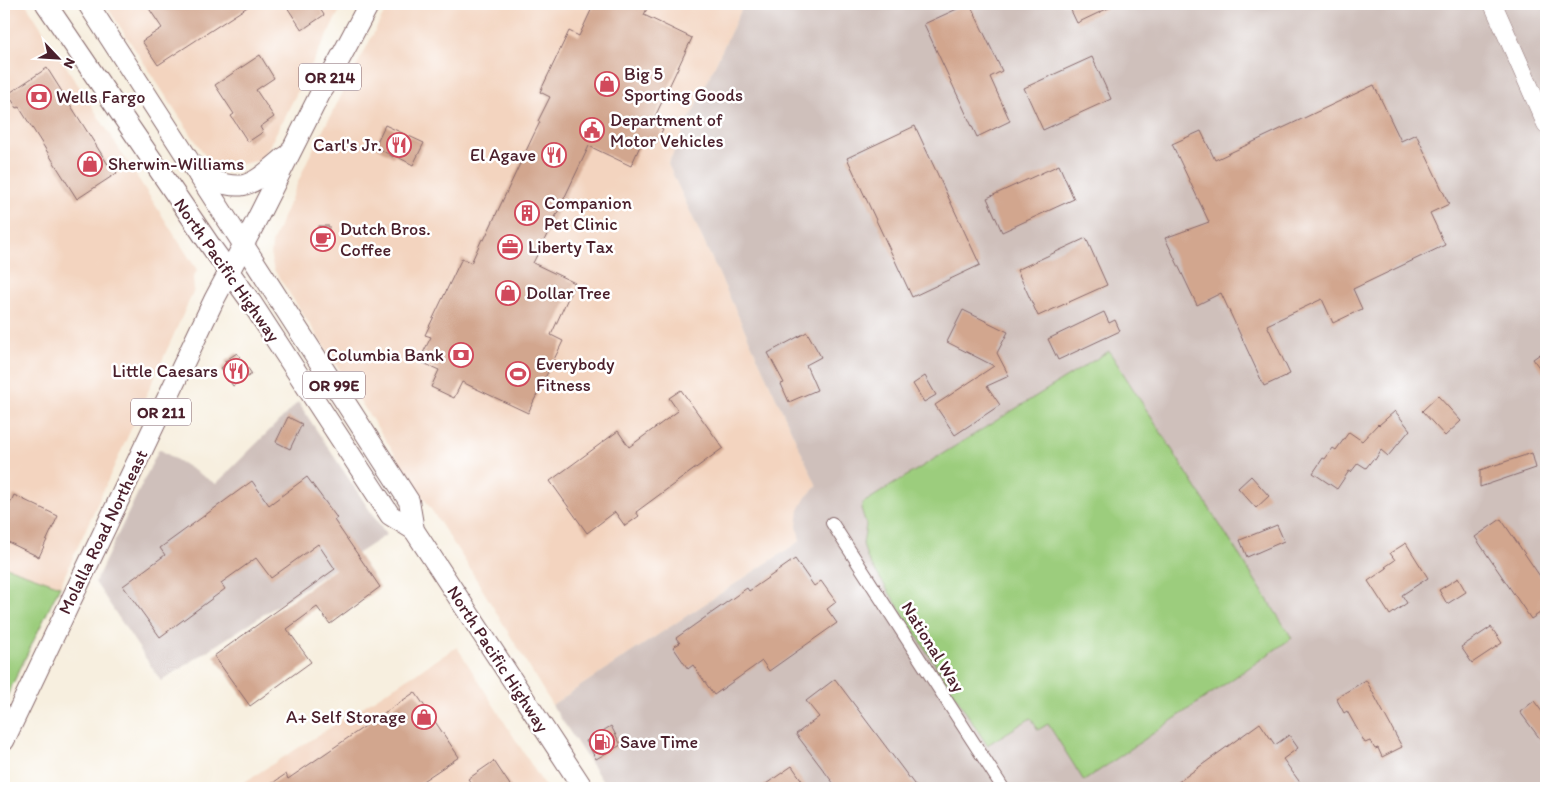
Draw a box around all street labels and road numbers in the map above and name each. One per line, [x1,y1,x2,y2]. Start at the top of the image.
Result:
road number: OR 214 [299,64,361,90]
street label: North Pacific Highway [169,194,285,346]
road number: OR 99E [303,372,365,398]
road number: OR 211 [131,398,191,426]
street label: Molalla Road Northeast [54,446,153,618]
street label: North Pacific Highway [442,582,554,737]
street label: National Way [896,598,970,697]

